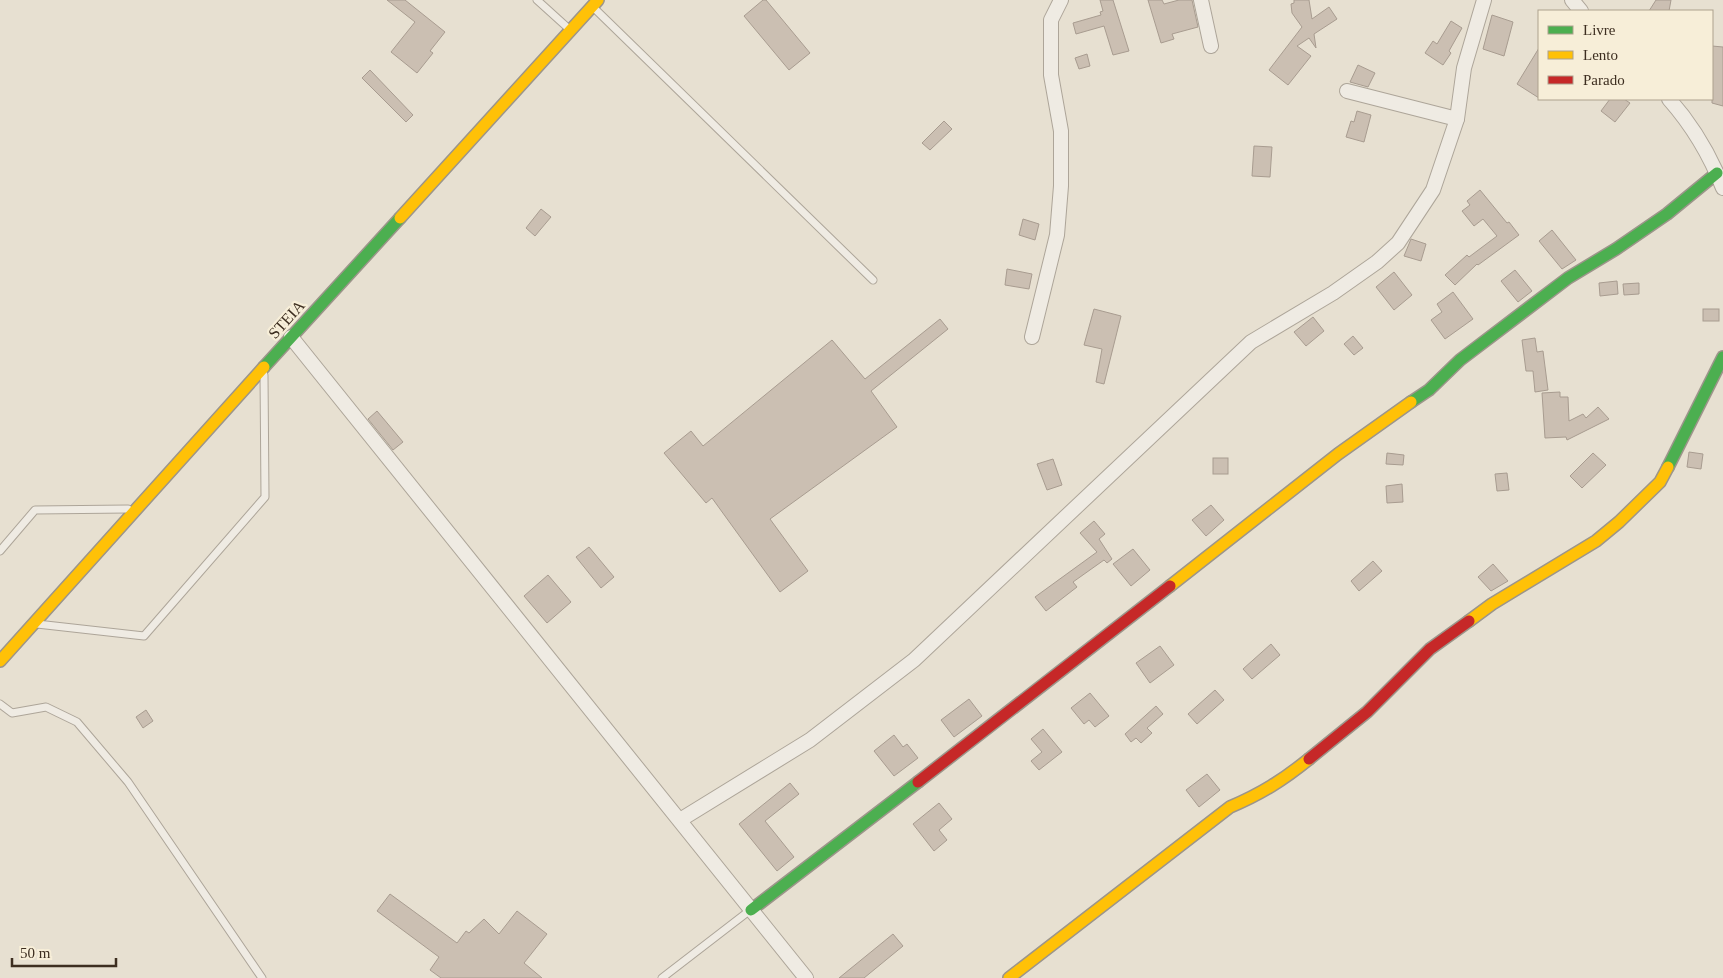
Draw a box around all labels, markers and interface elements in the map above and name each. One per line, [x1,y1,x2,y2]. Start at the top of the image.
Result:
legend [1538,10,1713,100]
text: Livre [1583,22,1616,38]
text: Lento [1583,47,1618,63]
text: Parado [1583,72,1625,88]
street label: STEIA [265,296,308,342]
scale bar [12,936,116,968]
text: 50 m [20,945,51,961]

